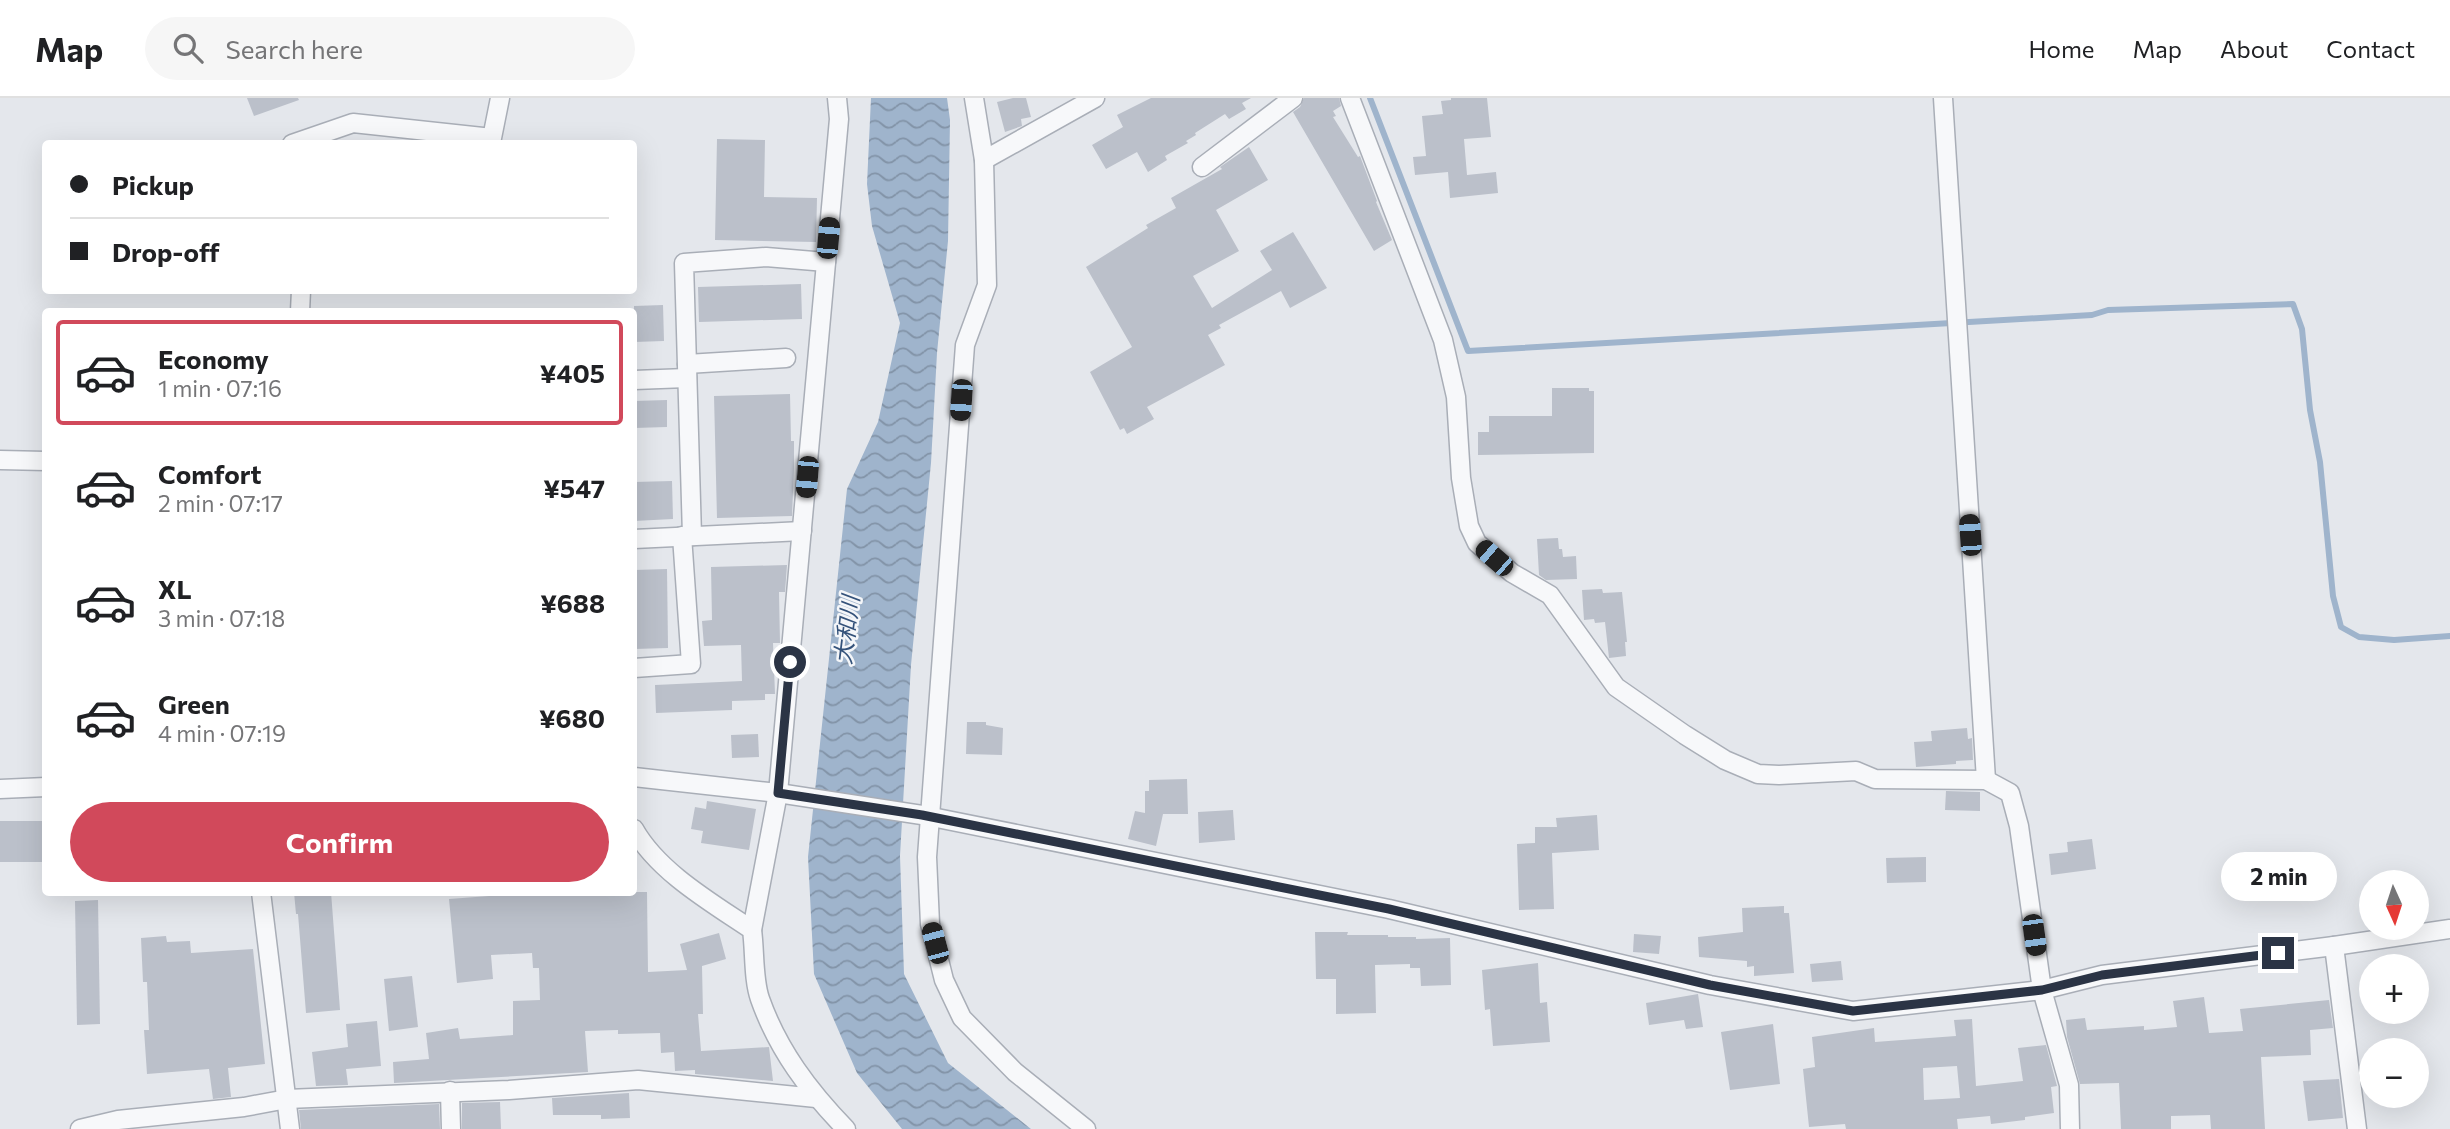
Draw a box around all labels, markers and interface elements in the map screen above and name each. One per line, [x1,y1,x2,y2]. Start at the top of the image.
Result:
search box [145,17,635,80]
text: Map [35,28,103,69]
icon: search [169,29,207,67]
text: Search here [225,33,363,64]
text: Home [2029,34,2095,63]
text: Map [2133,34,2182,63]
text: About [2220,34,2288,63]
text: Contact [2326,34,2415,63]
text: Pickup [112,169,194,200]
car [816,216,841,260]
text: Drop-off [112,236,219,267]
icon: car [74,341,137,404]
text: Economy [158,343,269,374]
text: ¥405 [540,357,605,388]
text: 1 min · 07:16 [158,374,282,402]
car [950,378,973,422]
car [795,455,820,499]
icon: car [74,456,137,519]
text: Comfort [158,458,261,489]
text: ¥547 [543,472,605,503]
text: 2 min · 07:17 [158,489,283,517]
car [1959,513,1982,557]
car [1472,536,1517,580]
icon: car [74,571,137,634]
text: XL [158,573,192,604]
text: ¥688 [540,587,605,618]
water label: 大和川 [828,591,864,666]
text: 3 min · 07:18 [158,604,285,632]
route start [774,646,806,678]
icon: car [74,686,137,749]
text: Green [158,688,230,719]
text: ¥680 [539,702,605,733]
text: 4 min · 07:19 [158,719,286,747]
button: Confirm [70,802,609,882]
callout: 2 min [2220,852,2336,900]
text: 2 min [2250,862,2308,890]
north arrow [2359,870,2429,940]
map controls [2359,870,2429,1108]
car [2021,913,2048,957]
car [920,920,951,966]
route end [2262,937,2294,969]
button: + [2359,954,2429,1024]
button: − [2359,1038,2429,1108]

